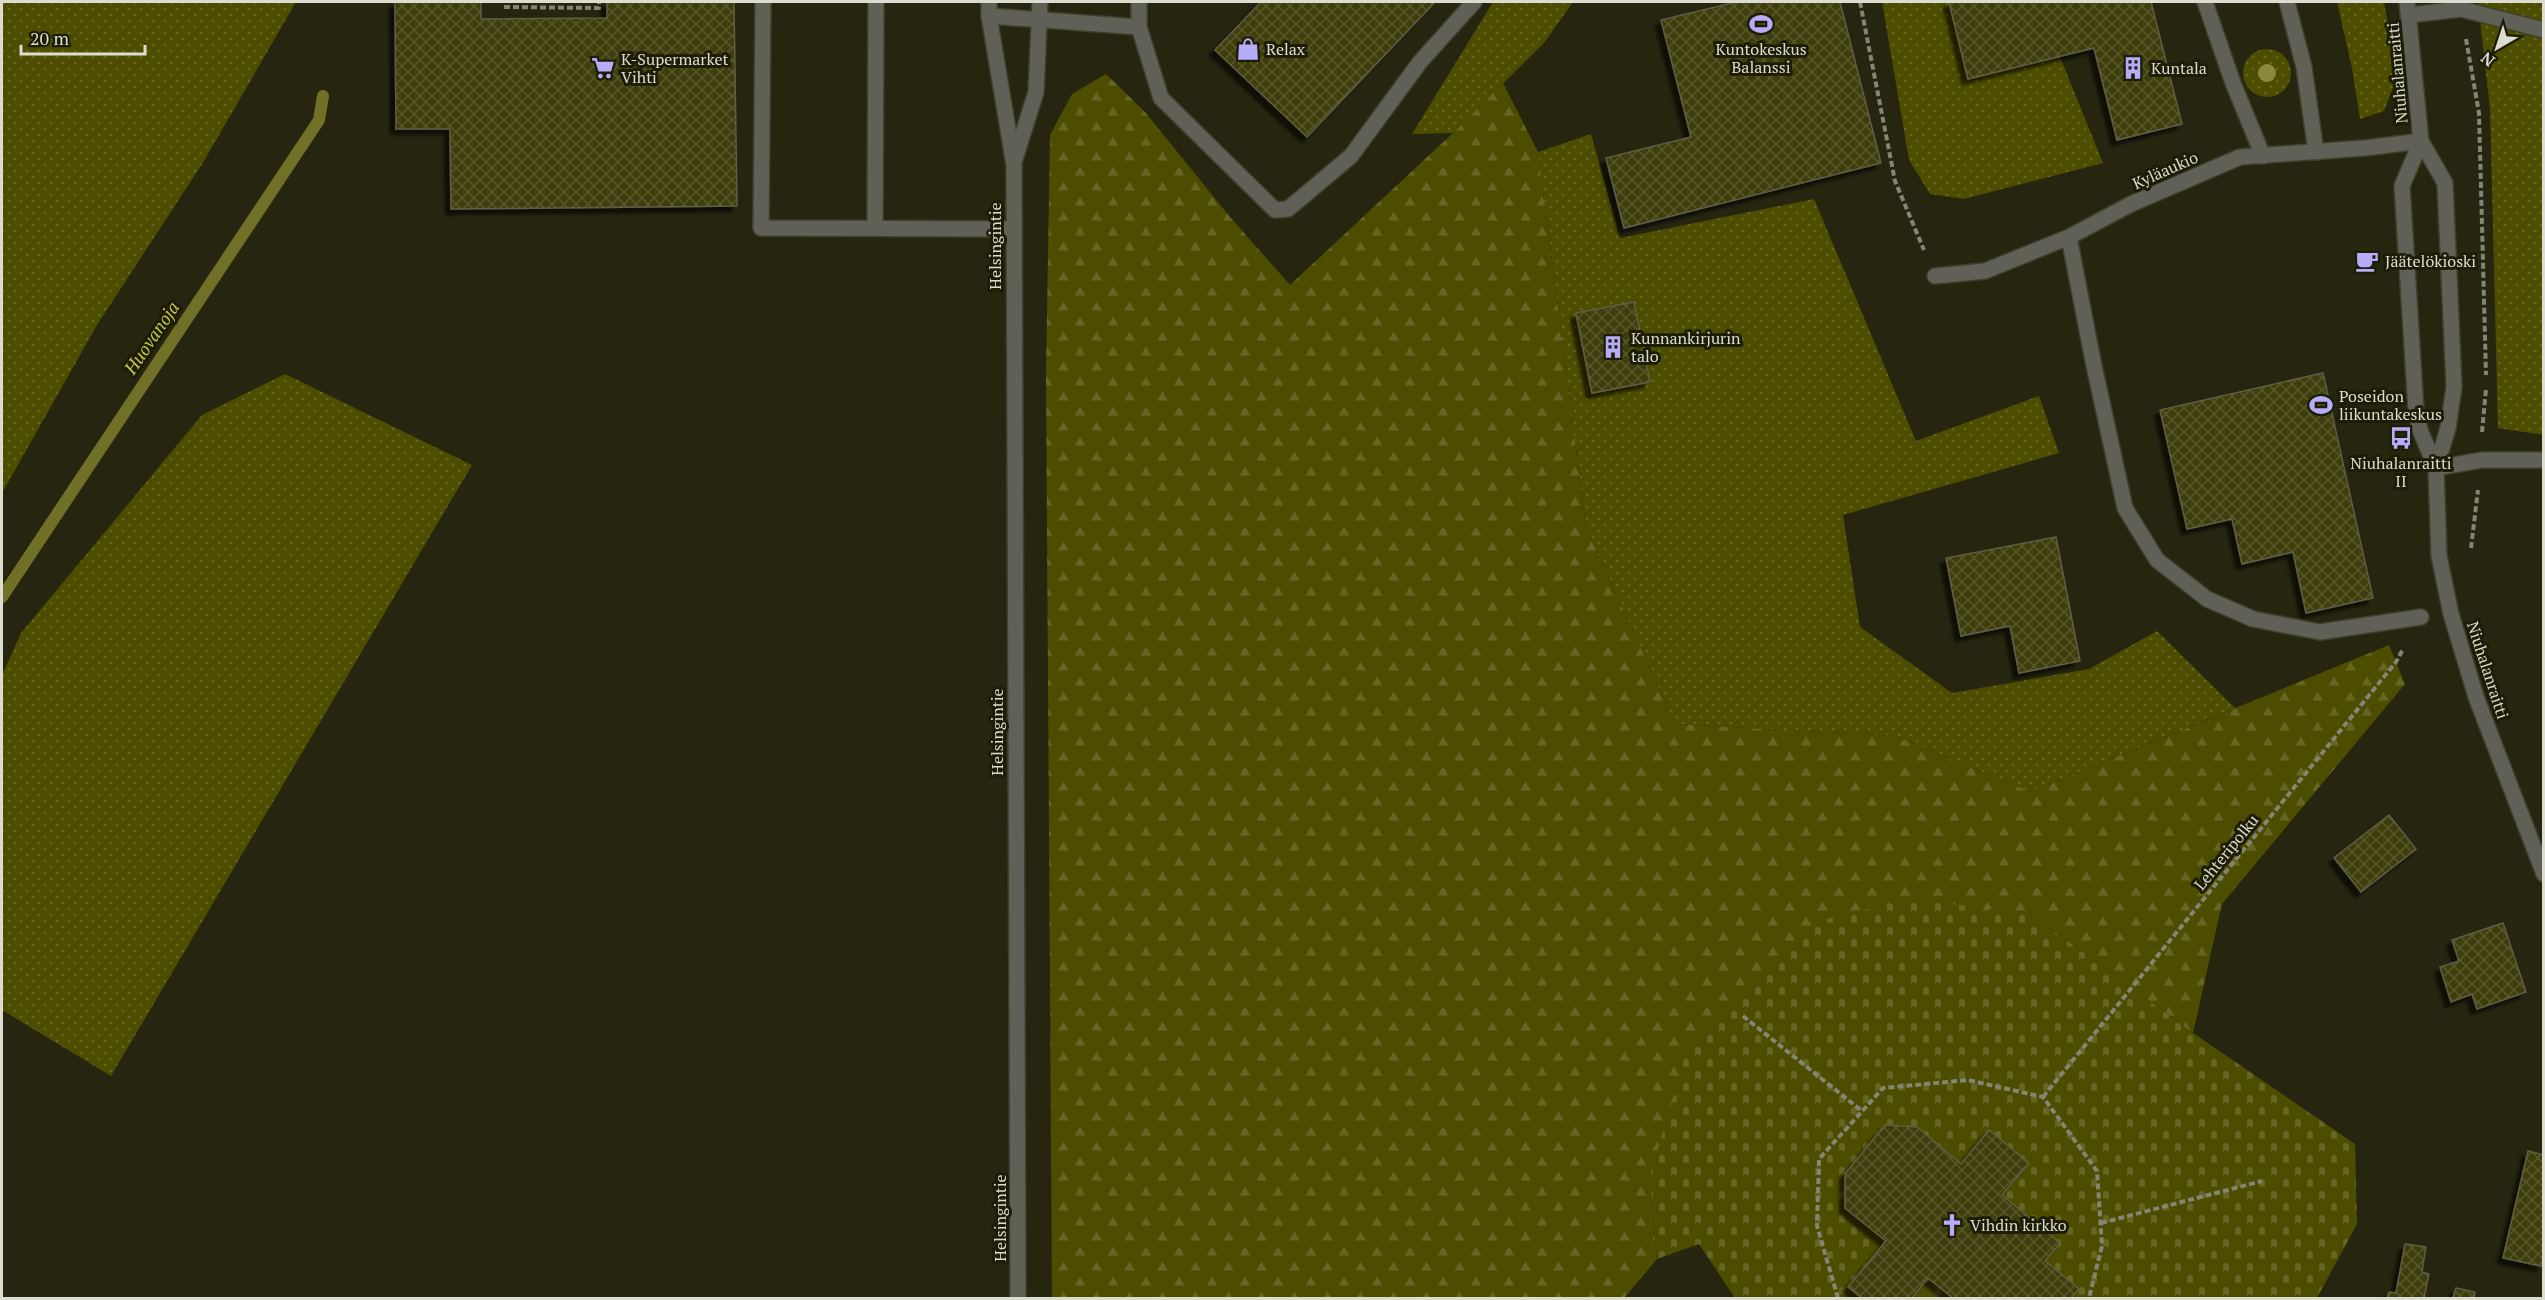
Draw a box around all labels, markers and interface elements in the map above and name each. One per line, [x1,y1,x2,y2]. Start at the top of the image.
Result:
sports icon: Kuntokeskus Balanssi [1748,11,1774,37]
scale bar [21,18,146,56]
north arrow [2467,18,2527,78]
street label: Niuhalanraitti [2382,21,2412,124]
text: 20 m [30,26,70,50]
shop icon: Relax [1235,36,1261,62]
place label: Relax [1266,38,1306,60]
place label: Kuntokeskus Balanssi [1715,38,1807,78]
text: N [2476,47,2499,72]
place label: K-Supermarket Vihti [621,48,729,88]
supermarket icon: K-Supermarket Vihti [590,55,616,81]
building icon: Kuntala [2120,55,2146,81]
place label: Kuntala [2151,57,2207,79]
street label: Kyläaukio [2129,146,2201,194]
street label: Helsingintie [984,202,1006,290]
cafe icon: Jäätelökioski [2354,248,2380,274]
place label: Jäätelökioski [2385,250,2476,272]
water label: Huovanoja [117,296,184,379]
place label: Kunnankirjurin talo [1631,327,1741,367]
building icon: Kunnankirjurin talo [1600,334,1626,360]
place label: Poseidon liikuntakeskus [2339,385,2442,425]
sports icon: Poseidon liikuntakeskus [2308,392,2334,418]
bus stop icon: Niuhalanraitti II [2388,425,2414,451]
place label: Niuhalanraitti II [2350,452,2452,492]
street label: Niuhalanraitti [2462,618,2514,722]
street label: Helsingintie [986,688,1008,776]
street label: Lehteripolku [2189,810,2263,894]
street label: Helsingintie [989,1174,1011,1262]
church icon: Vihdin kirkko [1939,1212,1965,1238]
place label: Vihdin kirkko [1970,1214,2067,1236]

